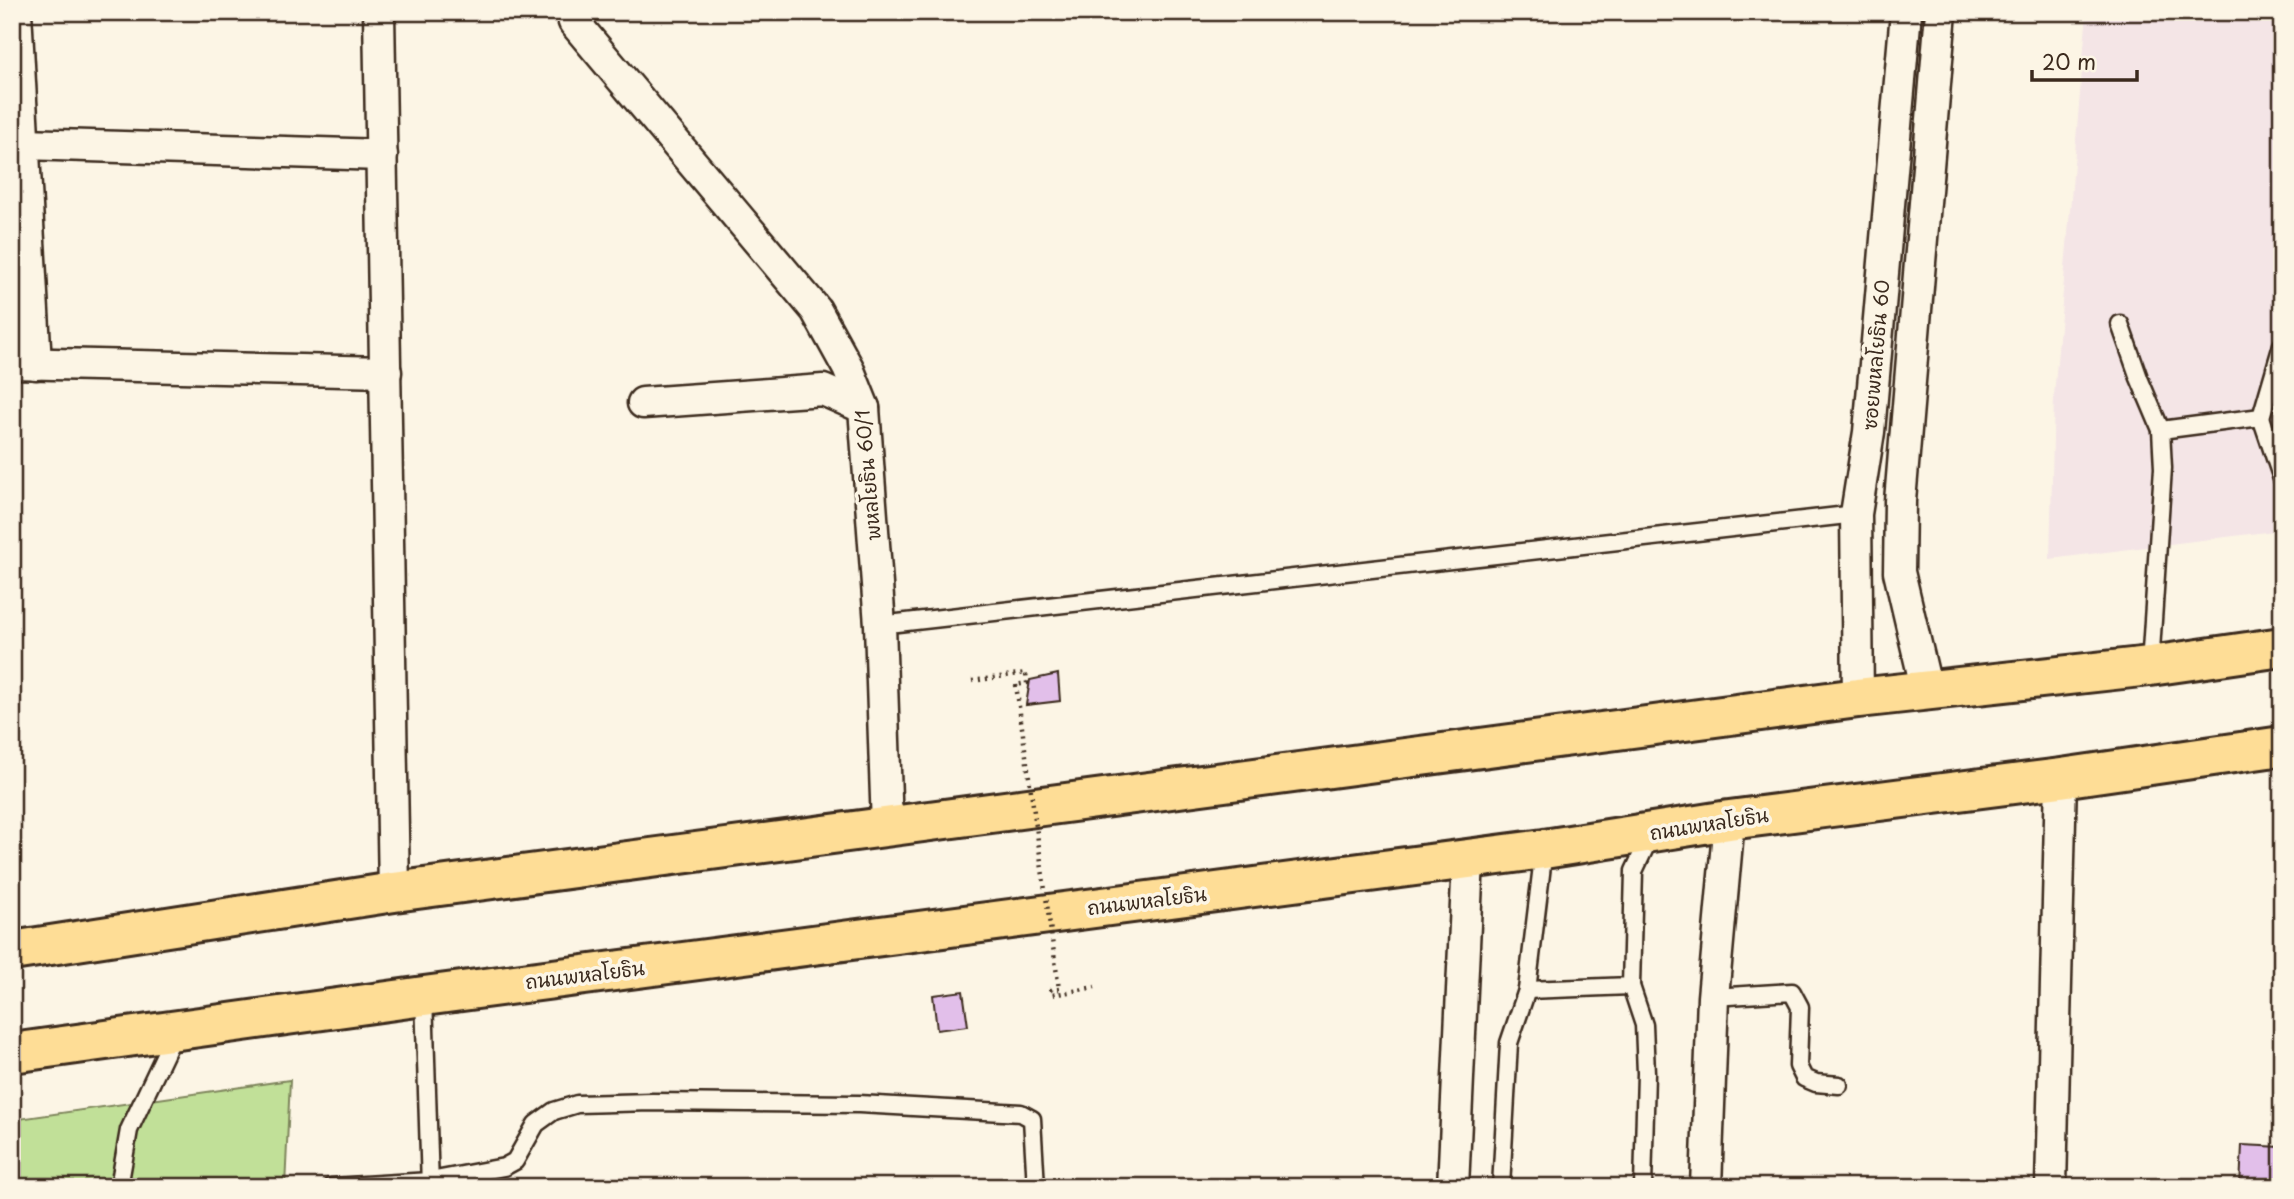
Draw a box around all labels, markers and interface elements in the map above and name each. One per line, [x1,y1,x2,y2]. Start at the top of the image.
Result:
scale bar [2032,38,2136,82]
text: 20 m [2042,45,2096,77]
street label: ซอยพหลโยธิน 60 [1854,278,1896,431]
street label: พหลโยธิน 60/1 [847,408,887,542]
street label: ถนนพหลโยธิน [1647,800,1771,846]
street label: ถนนพหลโยธิน [1086,879,1208,921]
street label: ถนนพหลโยธิน [524,953,646,995]

